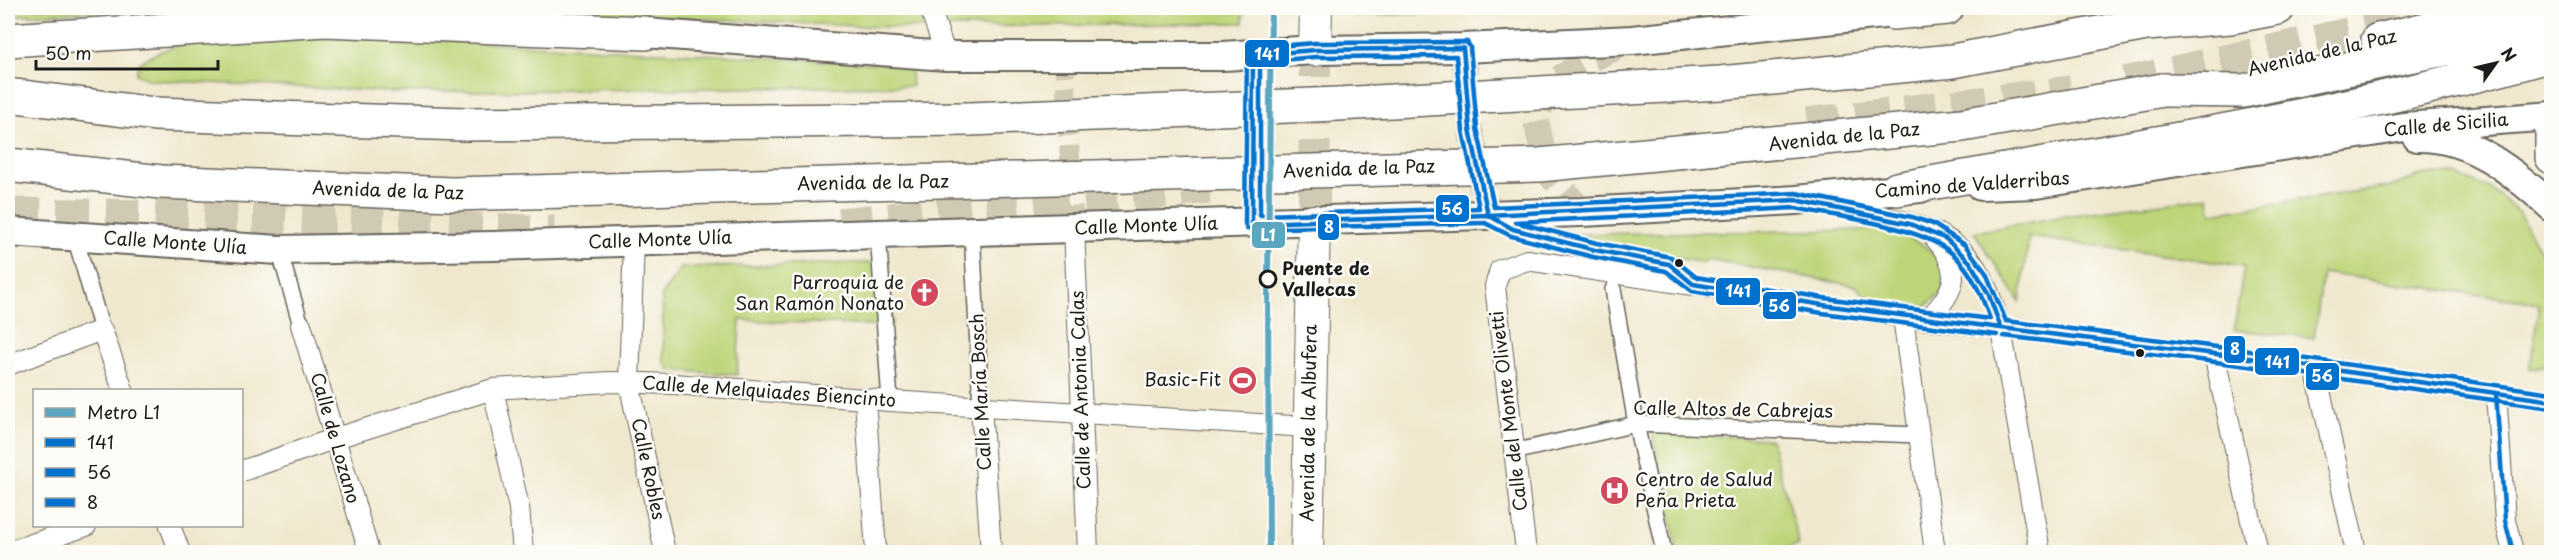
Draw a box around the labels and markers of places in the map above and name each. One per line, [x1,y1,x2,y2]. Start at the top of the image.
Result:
place label: Puente de Vallecas [1282,254,1370,302]
unlabelled marker [1673,257,1685,269]
place label: Parroquia de San Ramón Nonato [735,268,904,316]
marker: Puente de Vallecas [1259,270,1277,288]
church icon: Parroquia de San Ramón Nonato [909,277,941,309]
unlabelled marker [2134,347,2146,359]
sports icon: Basic-Fit [1226,364,1258,396]
place label: Basic-Fit [1144,365,1221,392]
place label: Centro de Salud Peña Prieta [1635,465,1773,513]
hospital icon: Centro de Salud Peña Prieta [1598,474,1630,506]

